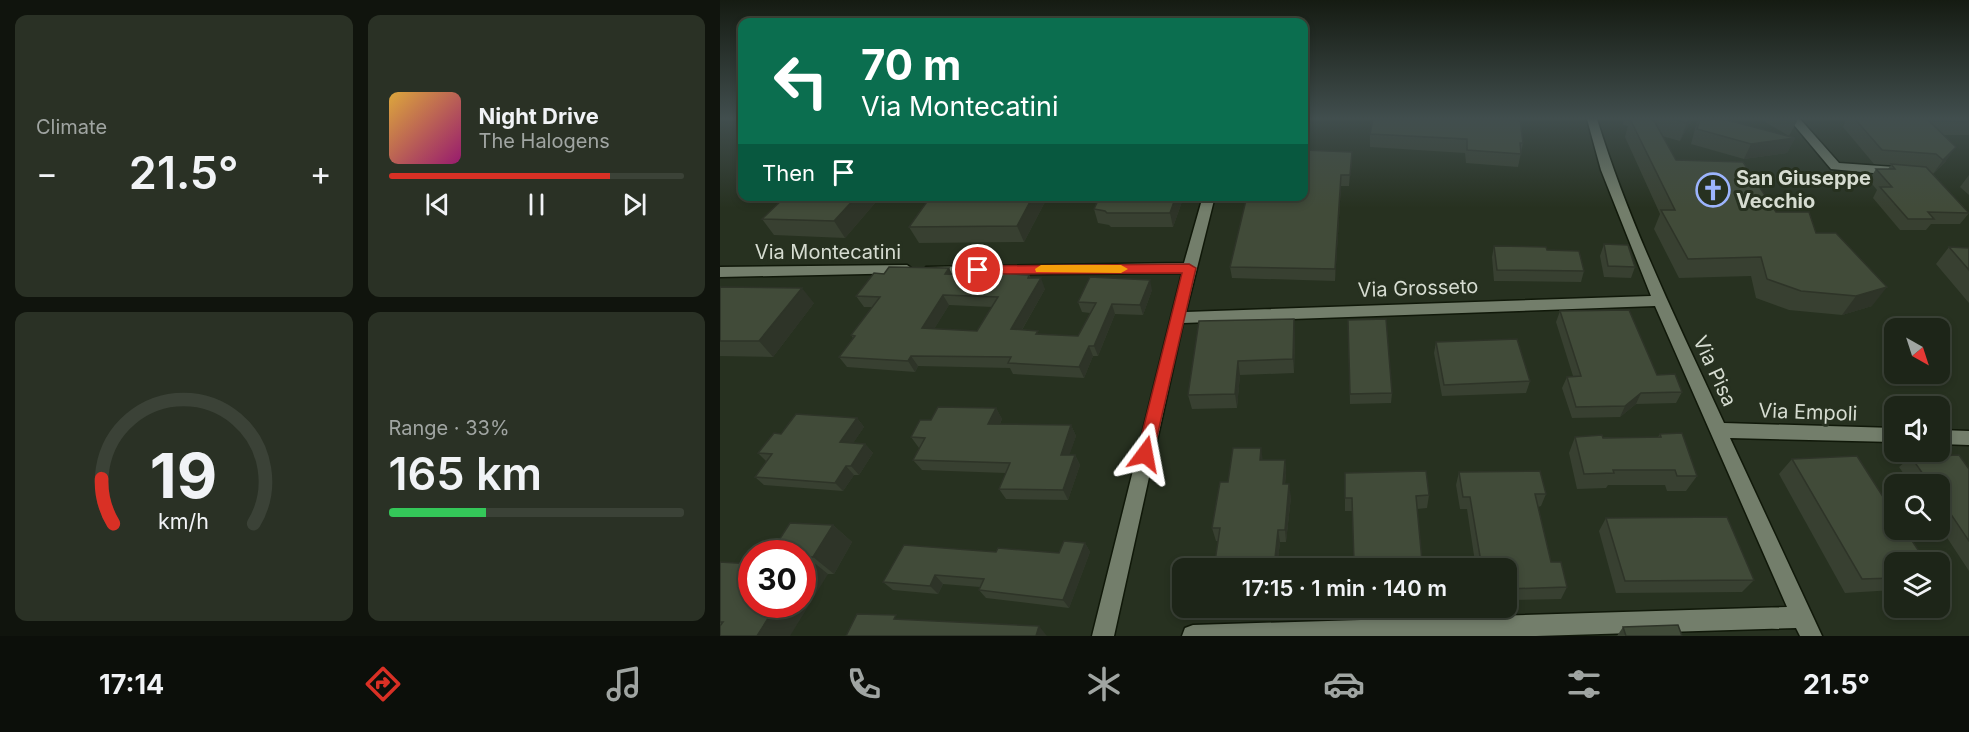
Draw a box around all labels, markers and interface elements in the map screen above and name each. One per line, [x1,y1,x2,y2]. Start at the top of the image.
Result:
text: 70 m [861,39,961,90]
icon: left [762,42,840,120]
text: Via Montecatini [861,90,1058,123]
text: Night Drive [479,103,599,129]
text: Climate [36,115,107,139]
text: The Halogens [479,129,610,153]
text: 21.5° [129,145,239,200]
text: − [36,153,58,193]
text: + [310,153,331,193]
icon: arrive [827,156,860,189]
text: Then [762,160,815,186]
place label: San Giuseppe Vecchio [1736,166,1871,213]
church icon: San Giuseppe Vecchio [1695,172,1731,208]
icon: previous [421,188,454,221]
icon: pause [520,188,553,221]
icon: next [618,188,651,221]
street label: Via Montecatini [755,240,901,264]
pin [952,244,1003,295]
icon: arrive [961,253,994,286]
street label: Via Grosseto [1357,274,1479,302]
north arrow [1884,318,1950,384]
map controls [1884,318,1950,618]
street label: Via Pisa [1688,332,1742,410]
button: sound [1884,396,1950,462]
street label: Via Empoli [1758,398,1858,426]
text: Range · 33% [389,416,510,440]
position arrow [1113,422,1177,486]
text: 19 [150,438,217,513]
text: 165 km [389,446,542,501]
button: search [1884,474,1950,540]
text: km/h [158,508,209,534]
speed limit sign: 30 [738,540,816,618]
button: layers [1884,552,1950,618]
text: 17:15 · 1 min · 140 m [1242,575,1447,601]
icon: directions [362,663,404,705]
icon: music [603,663,645,705]
icon: phone [843,663,885,705]
icon: climate [1083,663,1125,705]
icon: car [1323,663,1365,705]
icon: filters [1563,663,1605,705]
text: 17:14 [99,668,164,701]
text: 21.5° [1803,668,1870,701]

